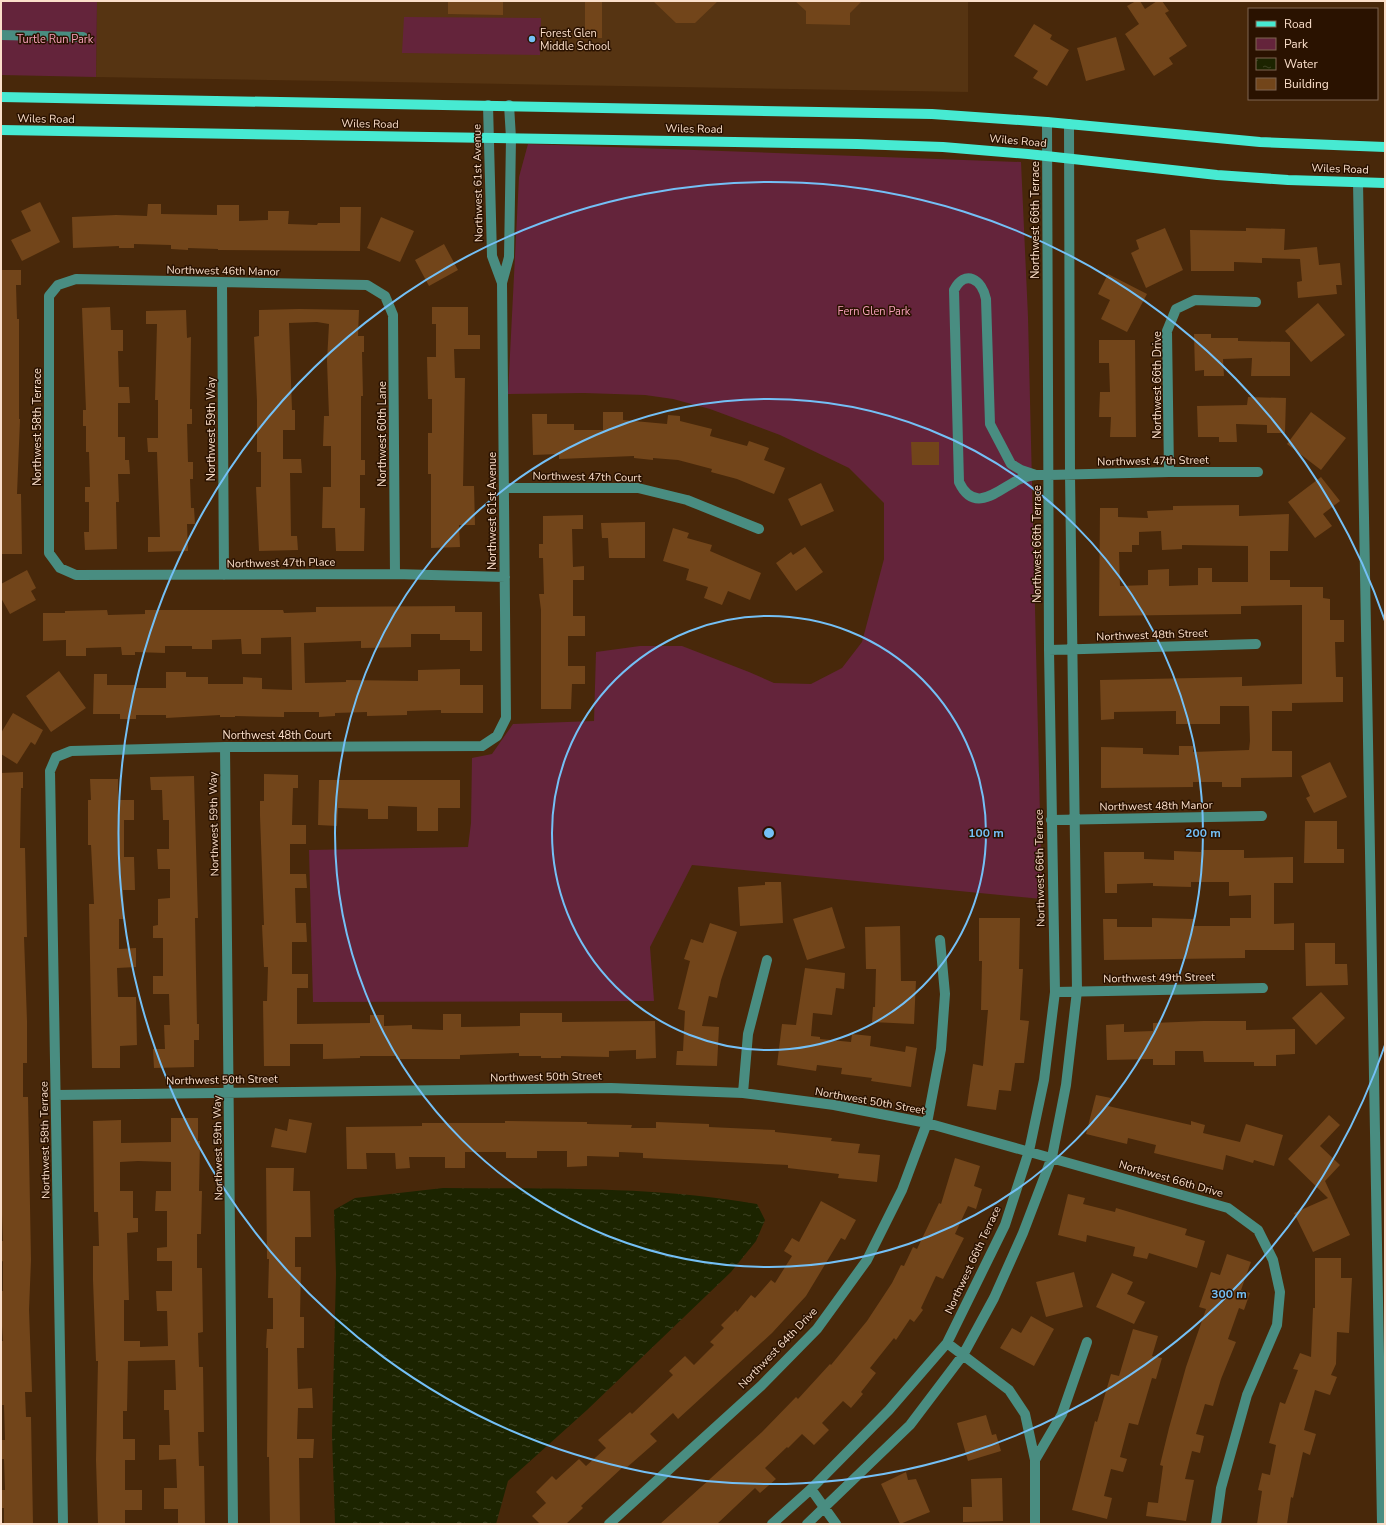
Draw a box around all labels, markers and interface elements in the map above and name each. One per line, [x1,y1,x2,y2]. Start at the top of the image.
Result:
legend [1248,8,1378,100]
text: Road [1284,16,1312,32]
place label: Forest Glen Middle School [540,26,611,54]
park label: Turtle Run Park [17,32,94,47]
marker: Forest Glen Middle School [527,34,537,44]
text: Park [1284,36,1309,52]
text: Water [1284,56,1318,72]
text: Building [1284,76,1329,92]
street label: Wiles Road [17,111,75,127]
street label: Wiles Road [341,116,399,132]
street label: Wiles Road [665,121,723,137]
street label: Northwest 61st Avenue [469,124,487,242]
street label: Wiles Road [989,131,1047,151]
street label: Northwest 66th Terrace [1028,161,1043,279]
street label: Wiles Road [1311,161,1369,177]
street label: Northwest 46th Manor [166,263,280,279]
park label: Fern Glen Park [838,304,911,319]
street label: Northwest 66th Drive [1150,331,1165,439]
street label: Northwest 58th Terrace [30,368,45,486]
street label: Northwest 59th Way [204,376,219,481]
street label: Northwest 60th Lane [375,381,390,487]
street label: Northwest 61st Avenue [485,452,500,570]
street label: Northwest 47th Street [1097,453,1209,469]
street label: Northwest 47th Court [532,469,642,485]
street label: Northwest 66th Terrace [1030,485,1045,603]
street label: Northwest 47th Place [227,555,335,571]
street label: Northwest 48th Street [1096,626,1208,644]
street label: Northwest 48th Court [223,728,332,743]
street label: Northwest 59th Way [206,771,222,876]
street label: Northwest 48th Manor [1099,798,1213,814]
street label: Northwest 66th Terrace [1031,809,1049,927]
text: 100 m [968,825,1004,841]
text: 200 m [1185,825,1221,841]
centre of rings [762,826,776,840]
street label: Northwest 49th Street [1103,970,1215,986]
street label: Northwest 50th Street [490,1069,602,1085]
street label: Northwest 50th Street [166,1072,278,1088]
street label: Northwest 58th Terrace [36,1081,54,1199]
street label: Northwest 50th Street [814,1084,926,1118]
street label: Northwest 59th Way [210,1095,226,1200]
street label: Northwest 66th Drive [1117,1157,1225,1201]
street label: Northwest 66th Terrace [941,1203,1005,1317]
text: 300 m [1211,1286,1247,1302]
street label: Northwest 64th Drive [735,1304,821,1392]

